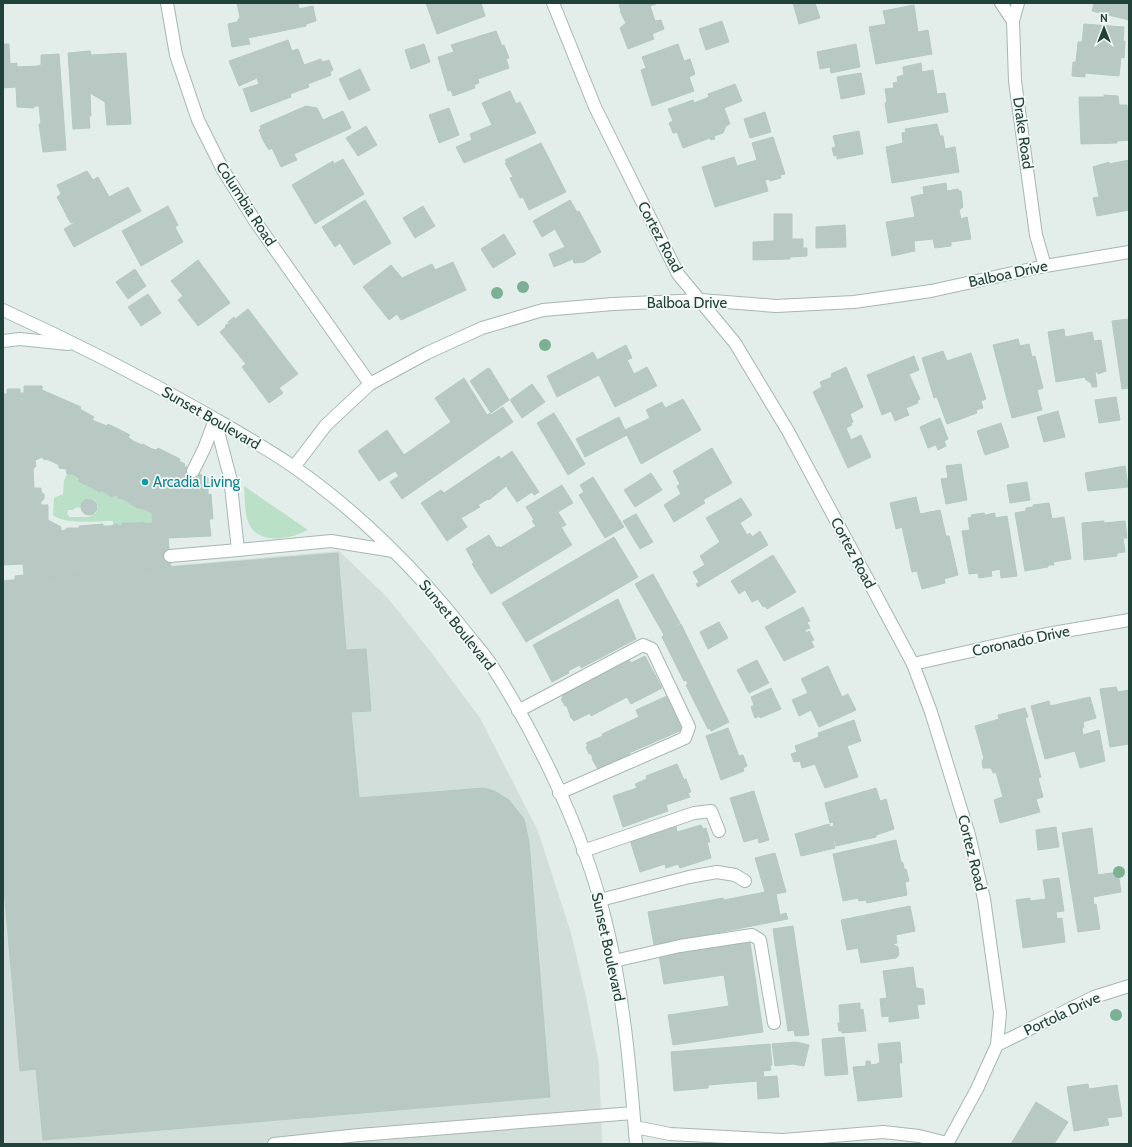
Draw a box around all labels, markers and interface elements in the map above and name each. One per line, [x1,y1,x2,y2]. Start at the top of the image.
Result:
north arrow [1084,8,1124,48]
text: N [1100,11,1108,25]
street label: Drake Road [1009,96,1037,170]
street label: Columbia Road [212,159,280,249]
street label: Cortez Road [634,198,686,276]
street label: Balboa Drive [967,257,1050,291]
street label: Balboa Drive [647,294,728,312]
street label: Sunset Boulevard [159,383,263,453]
place label: Arcadia Living [153,473,241,491]
marker: Arcadia Living [140,477,150,487]
street label: Cortez Road [827,514,879,592]
street label: Sunset Boulevard [415,576,499,674]
street label: Coronado Drive [971,622,1072,660]
street label: Cortez Road [954,813,990,893]
street label: Sunset Boulevard [588,891,628,1003]
street label: Portola Drive [1021,988,1103,1040]

